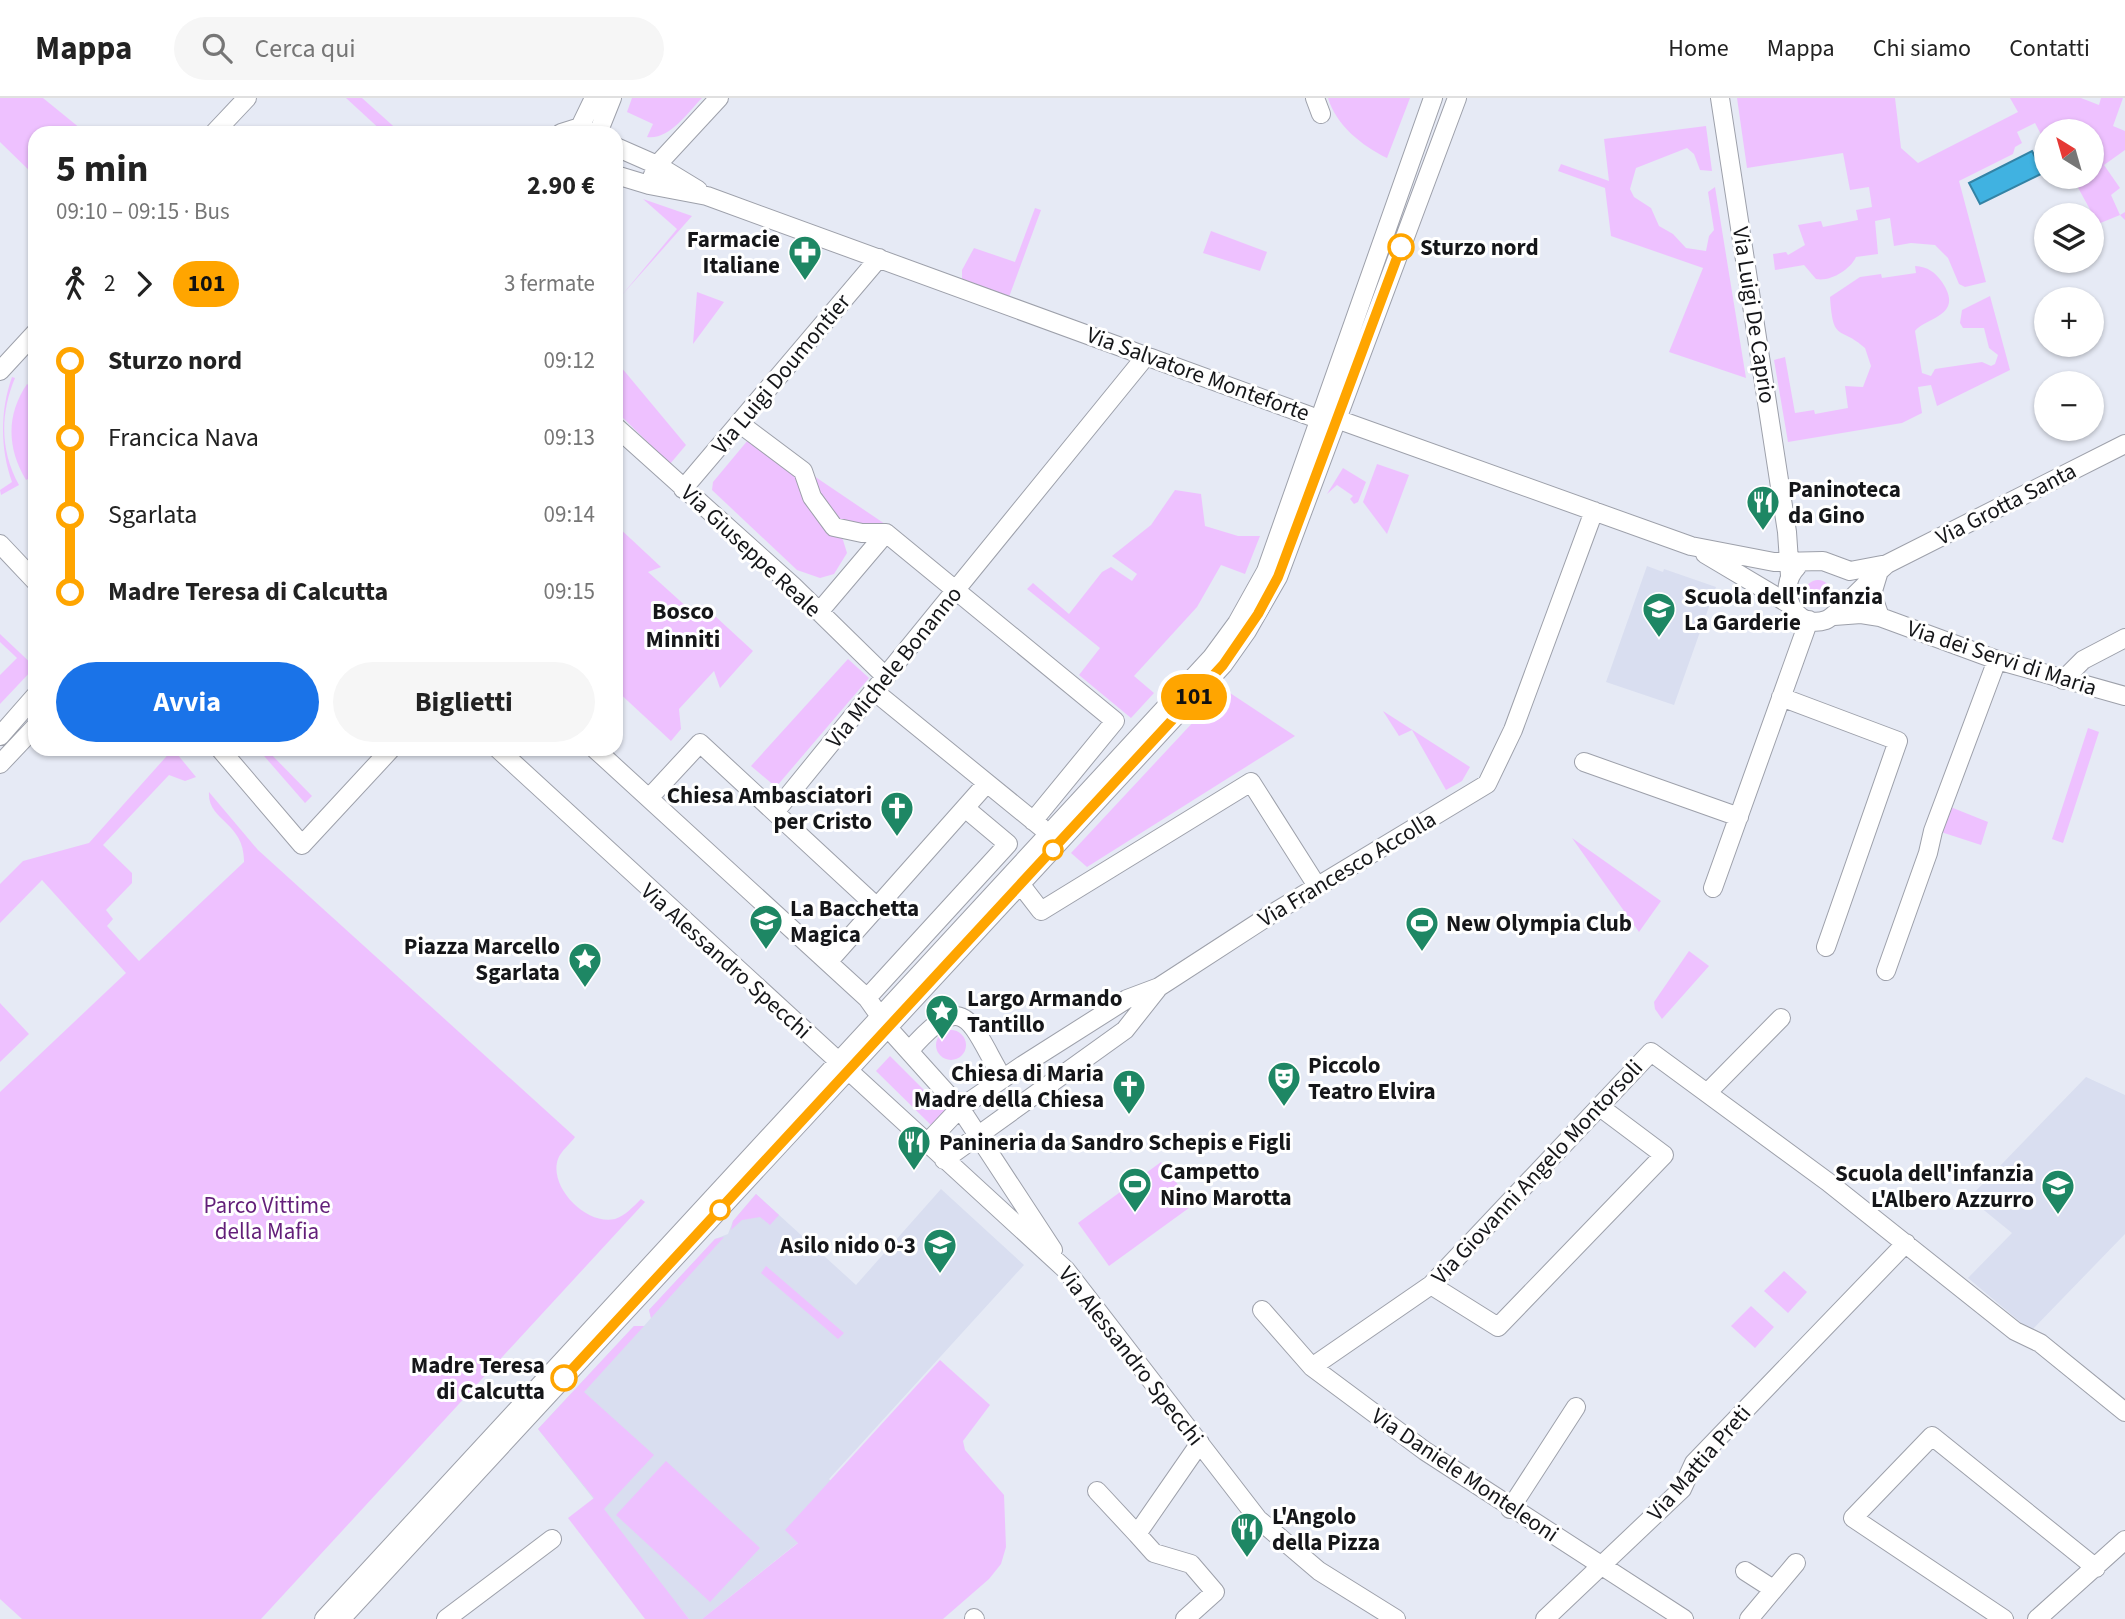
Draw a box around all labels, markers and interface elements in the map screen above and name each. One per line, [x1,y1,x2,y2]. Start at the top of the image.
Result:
search box [174,17,664,80]
text: Mappa [35,25,132,72]
icon: search [198,29,236,67]
text: Cerca qui [254,30,356,67]
text: Home [1668,31,1729,66]
text: Mappa [1767,31,1835,66]
text: Chi siamo [1873,31,1971,66]
text: Contatti [2009,31,2090,66]
north arrow [2034,119,2104,189]
map controls [2034,119,2104,441]
text: 5 min [56,142,148,196]
text: 2.90 € [527,167,595,204]
text: 09:10 – 09:15 · Bus [56,195,230,228]
button: layers [2034,203,2104,273]
place label: Farmacie Italiane [687,223,780,282]
street label: Via Luigi De Caprio [1724,224,1784,406]
place label: Sturzo nord [1420,231,1539,264]
pharmacy icon: Farmacie Italiane [786,233,824,282]
marker: Sturzo nord [1388,234,1414,260]
icon: walk [56,265,94,303]
icon: forward [125,265,163,303]
text: 101 [187,266,225,301]
text: 2 [104,267,115,300]
text: 3 fermate [504,267,595,300]
street label: Via Luigi Doumontier [704,286,859,461]
button: + [2034,287,2104,357]
street label: Via Salvatore Monteforte [1082,318,1314,430]
text: Sturzo nord [108,342,242,379]
text: 09:12 [544,344,595,377]
button: − [2034,371,2104,441]
text: Francica Nava [108,419,259,456]
text: 09:13 [544,421,595,454]
street label: Via Grotta Santa [1930,454,2082,554]
place label: Paninoteca da Gino [1788,473,1901,532]
street label: Via Giuseppe Reale [673,477,829,625]
restaurant icon: Paninoteca da Gino [1744,483,1782,532]
text: Sgarlata [108,496,197,533]
text: 09:14 [544,498,595,531]
text: Madre Teresa di Calcutta [108,573,388,610]
text: 09:15 [544,575,595,608]
street label: Via Michele Bonanno [818,579,970,755]
place label: Scuola dell'infanzia La Garderie [1684,580,1883,639]
school or university icon: Scuola dell'infanzia La Garderie [1640,590,1678,639]
district label: Bosco Minniti [646,594,720,657]
street label: Via dei Servi di Maria [1903,612,2101,704]
button: Avvia [56,662,319,742]
button: Biglietti [333,662,595,742]
line badge: 101 [1154,674,1234,720]
text: 101 [1175,679,1213,714]
place label: Chiesa Ambasciatori per Cristo [667,779,872,838]
church icon: Chiesa Ambasciatori per Cristo [878,789,916,838]
street label: Via Francesco Accolla [1252,803,1442,935]
unlabelled marker [1043,840,1063,860]
street label: Via Alessandro Specchi [633,875,819,1047]
place label: La Bacchetta Magica [790,892,919,951]
school or university icon: La Bacchetta Magica [747,902,785,951]
sports icon: New Olympia Club [1403,904,1441,953]
place label: New Olympia Club [1446,907,1632,940]
place label: Piazza Marcello Sgarlata [404,930,560,989]
place icon: Piazza Marcello Sgarlata [566,940,604,989]
place label: Largo Armando Tantillo [967,982,1122,1041]
place icon: Largo Armando Tantillo [923,992,961,1041]
place label: Piccolo Teatro Elvira [1308,1049,1436,1108]
street label: Via Giovanni Angelo Montorsoli [1424,1052,1650,1292]
place label: Chiesa di Maria Madre della Chiesa [914,1057,1104,1116]
theatre icon: Piccolo Teatro Elvira [1265,1059,1303,1108]
church icon: Chiesa di Maria Madre della Chiesa [1110,1067,1148,1116]
restaurant icon: Panineria da Sandro Schepis e Figli [895,1123,933,1172]
place label: Panineria da Sandro Schepis e Figli [939,1126,1291,1159]
place label: Campetto Nino Marotta [1160,1155,1292,1214]
place label: Scuola dell'infanzia L'Albero Azzurro [1835,1157,2034,1216]
sports icon: Campetto Nino Marotta [1116,1165,1154,1214]
school or university icon: Scuola dell'infanzia L'Albero Azzurro [2039,1167,2077,1216]
park label: Parco Vittime della Mafia [203,1189,331,1248]
unlabelled marker [710,1200,730,1220]
school or university icon: Asilo nido 0-3 [921,1226,959,1275]
place label: Asilo nido 0-3 [779,1229,916,1262]
street label: Via Alessandro Specchi [1050,1259,1212,1453]
place label: Madre Teresa di Calcutta [411,1349,545,1408]
marker: Madre Teresa di Calcutta [551,1365,577,1391]
street label: Via Mattia Preti [1639,1398,1759,1528]
street label: Via Daniele Monteleoni [1365,1400,1565,1550]
place label: L'Angolo della Pizza [1272,1500,1380,1559]
restaurant icon: L'Angolo della Pizza [1228,1510,1266,1559]

